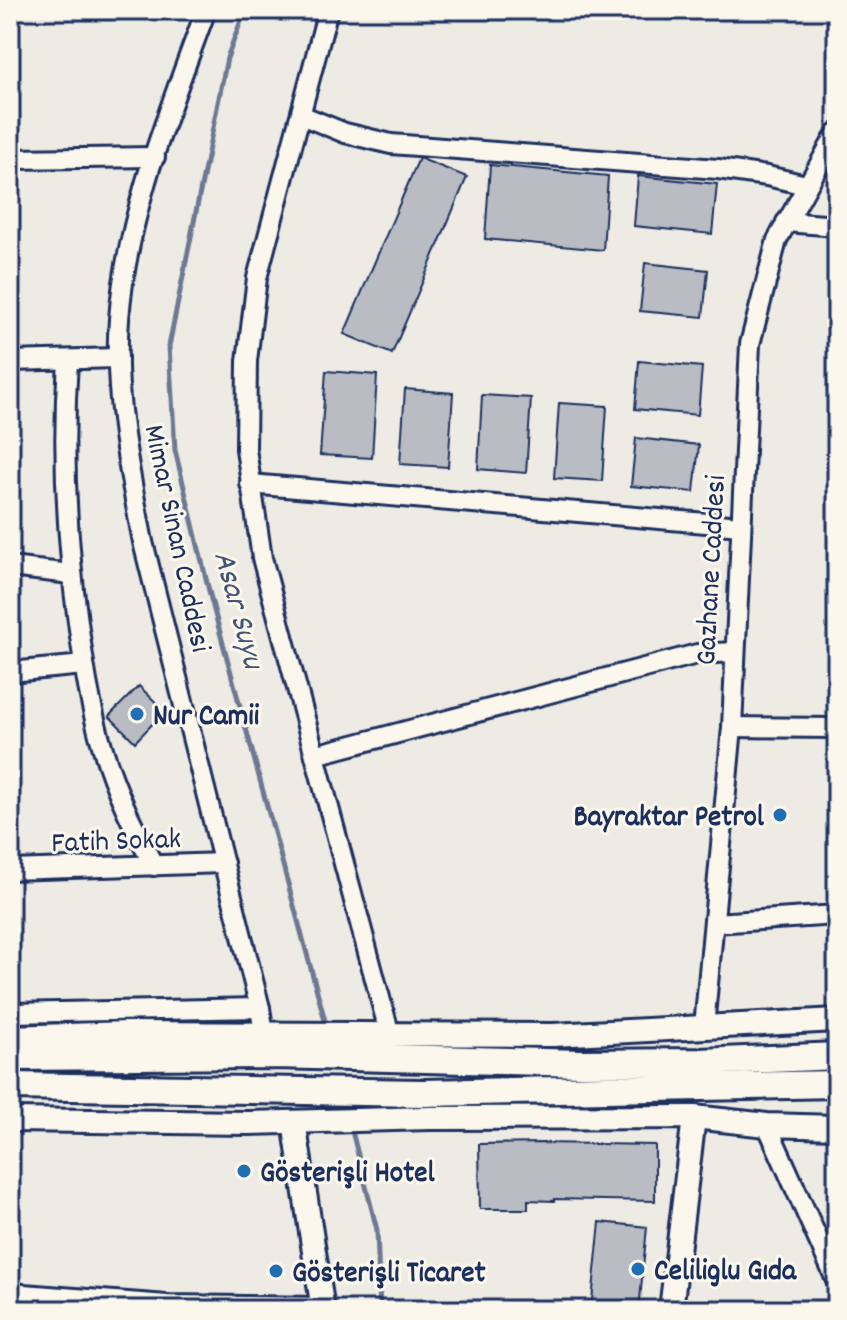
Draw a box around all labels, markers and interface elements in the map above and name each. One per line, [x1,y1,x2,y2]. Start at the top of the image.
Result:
street label: Mimar Sinan Caddesi [130,421,220,657]
street label: Gazhane Caddesi [687,474,740,667]
water label: Asar Suyu [198,546,274,676]
place label: Nur Camii [153,697,260,740]
marker: Nur Camii [128,705,146,723]
place label: Bayraktar Petrol [573,798,765,841]
marker: Bayraktar Petrol [771,806,789,824]
street label: Fatih Sokak [51,820,182,867]
place label: Gösterişli Hotel [260,1154,435,1197]
marker: Gösterişli Hotel [235,1162,253,1180]
place label: Celiliglu Gıda [654,1252,797,1295]
place label: Gösterişli Ticaret [292,1254,486,1297]
marker: Celiliglu Gıda [629,1260,647,1278]
marker: Gösterişli Ticaret [267,1262,285,1280]

